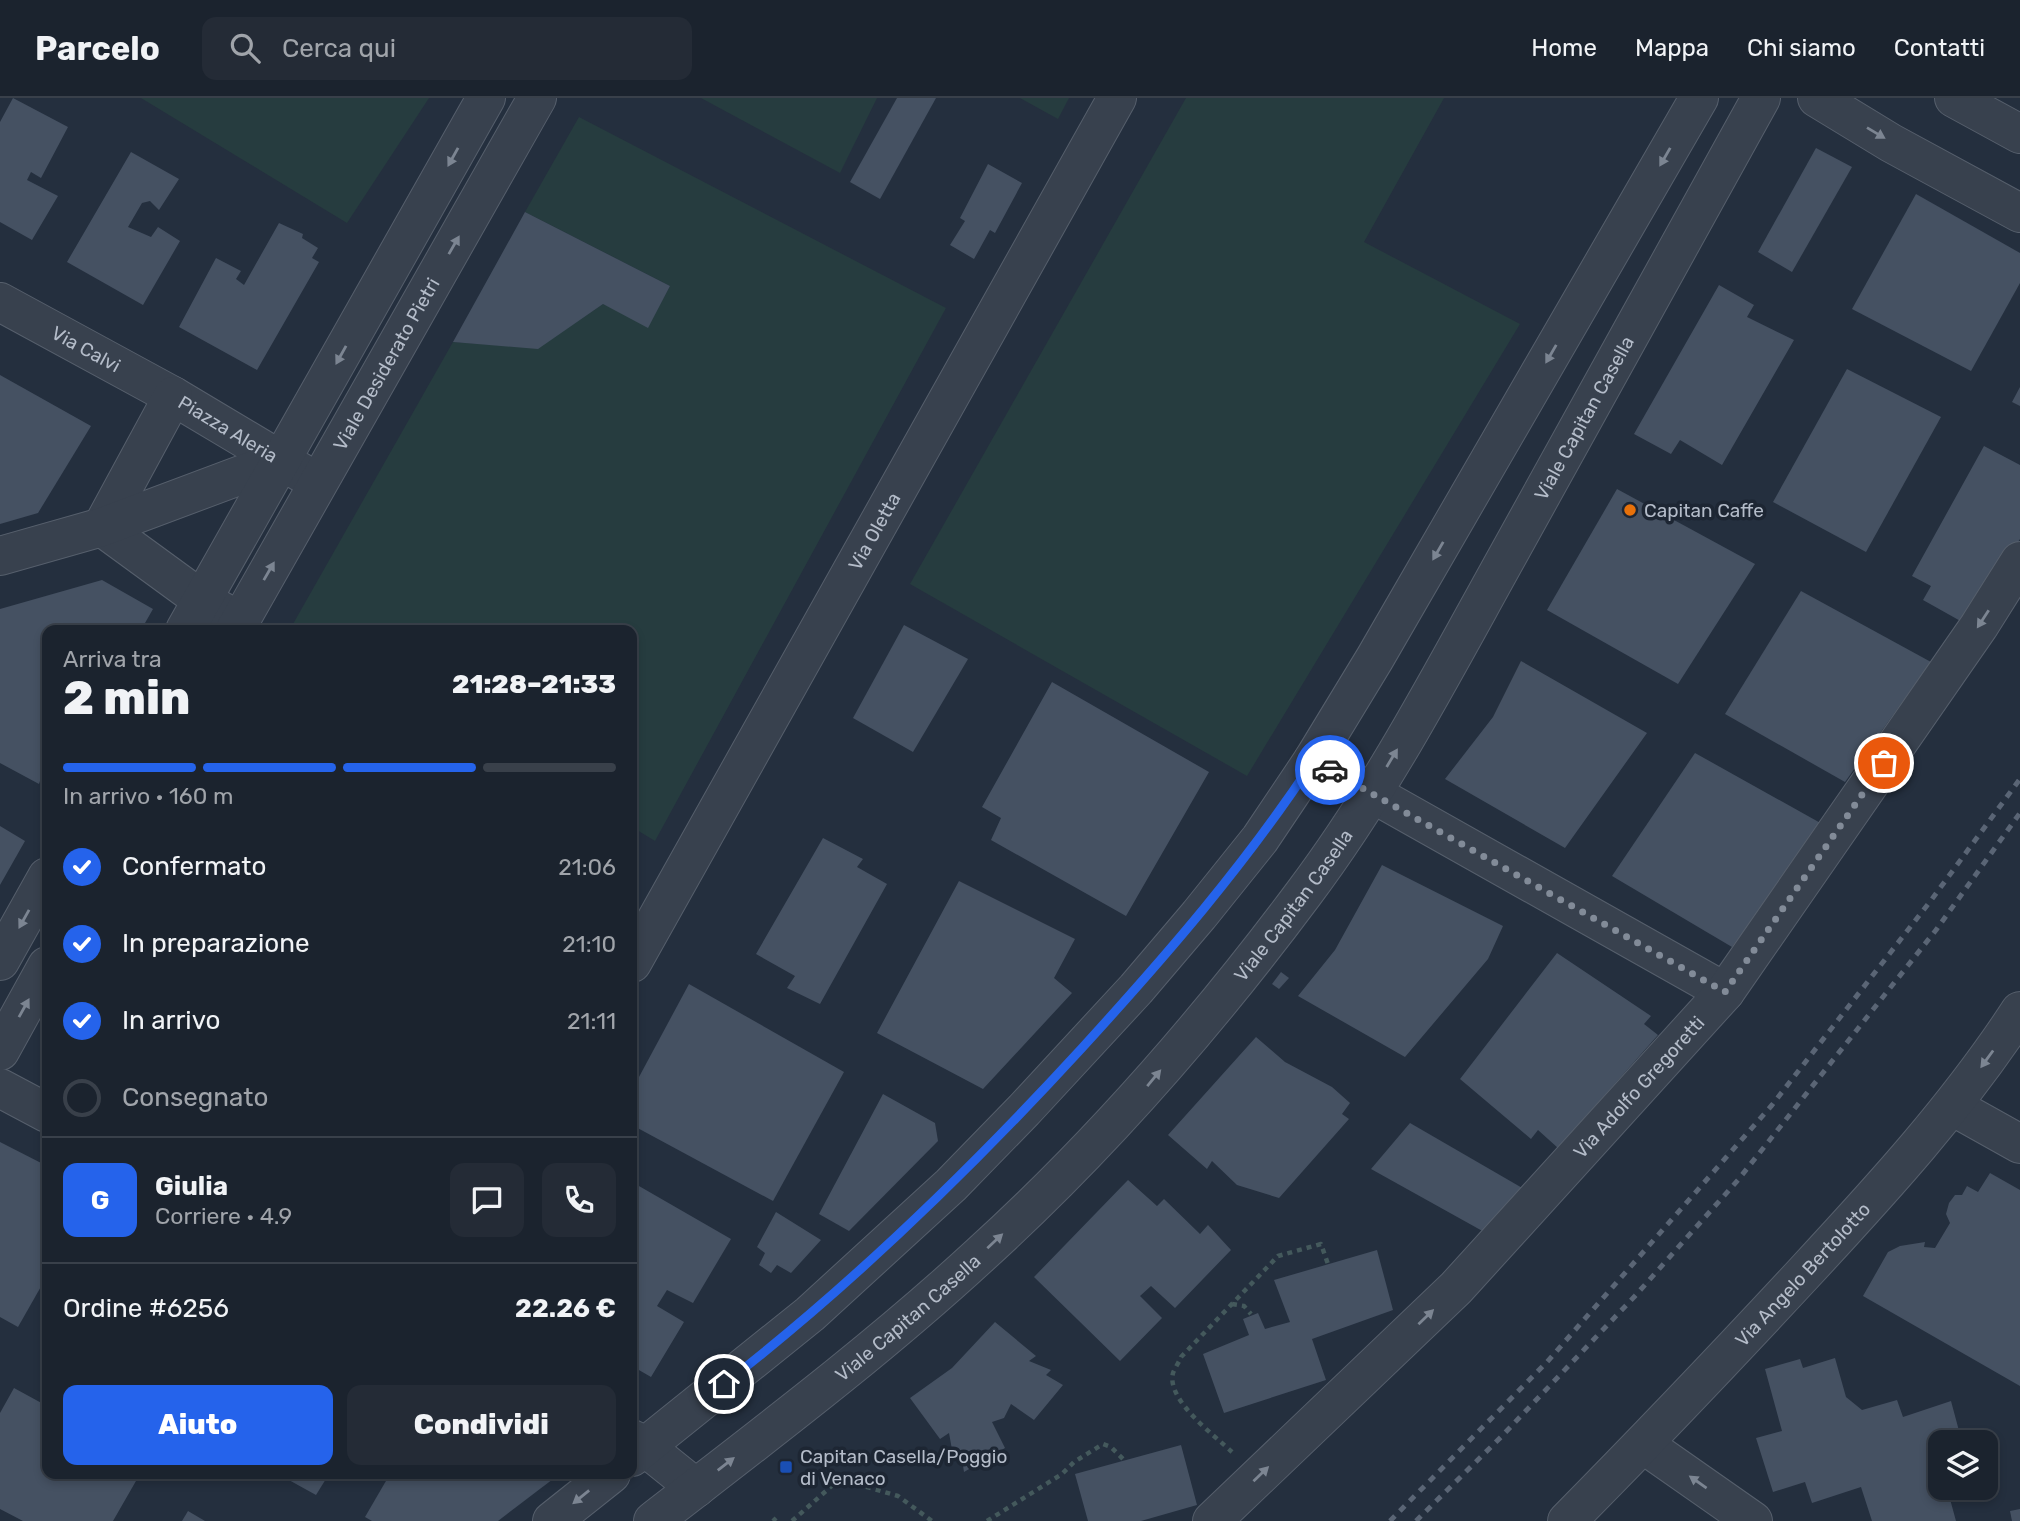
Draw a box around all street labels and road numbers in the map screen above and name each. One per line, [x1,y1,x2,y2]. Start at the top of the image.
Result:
street label: Viale Desiderato Pietri [328,274,444,454]
street label: Via Calvi [48,321,125,377]
street label: Viale Capitan Casella [1529,332,1638,504]
street label: Piazza Aleria [174,390,282,467]
street label: Via Oletta [843,488,905,574]
street label: Viale Capitan Casella [1229,825,1357,986]
street label: Via Adolfo Gregoretti [1568,1011,1709,1163]
street label: Via Angelo Bertolotto [1730,1197,1875,1351]
street label: Viale Capitan Casella [830,1249,985,1386]

